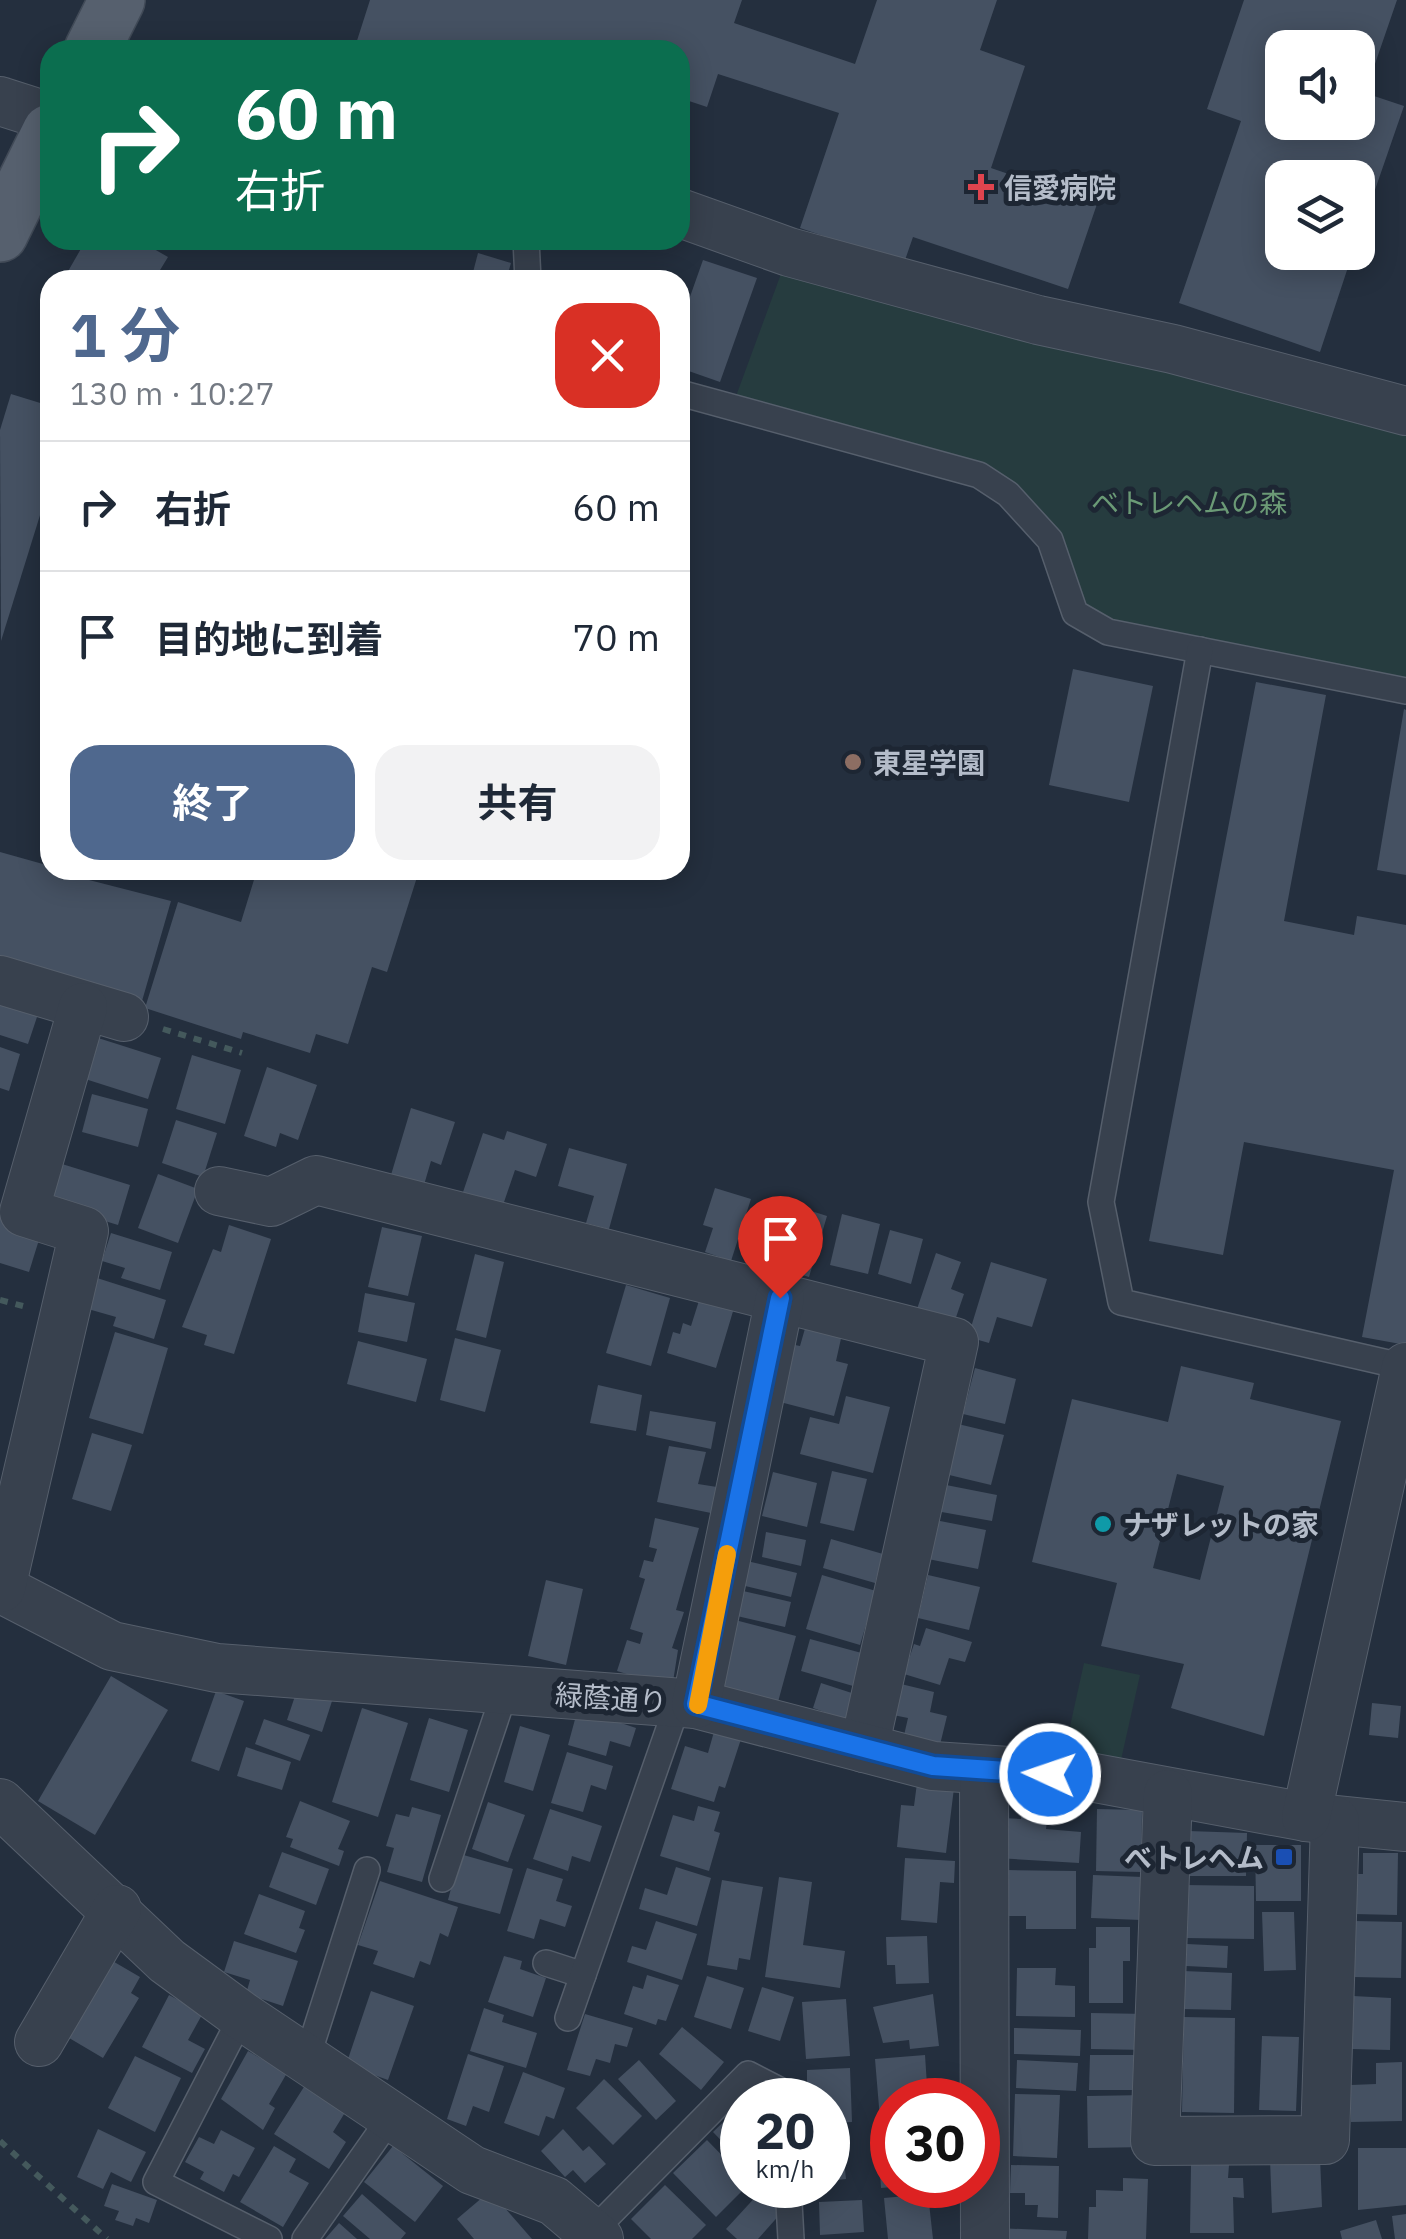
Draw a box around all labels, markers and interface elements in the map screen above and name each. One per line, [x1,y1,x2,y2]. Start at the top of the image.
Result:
map controls [1265,30,1375,270]
button: sound [1265,30,1375,140]
text: 60 m [235,67,398,158]
icon: right [70,80,200,210]
button: layers [1265,160,1375,270]
text: 右折 [235,161,325,219]
place label: 信愛病院 [1004,169,1116,206]
marker: 信愛病院 [968,174,994,200]
text: 1 分 [70,295,180,374]
button: close [555,303,660,408]
text: 130 m · 10:27 [70,372,275,414]
icon: right [70,479,125,534]
text: 60 m [572,482,660,531]
text: 右折 [155,484,231,533]
park label: ベトレヘムの森 [1091,484,1287,521]
icon: arrive [70,609,125,664]
text: 70 m [572,612,660,661]
text: 目的地に到着 [155,614,383,663]
place label: 東星学園 [873,744,985,781]
button: 終了 [70,745,355,860]
button: 共有 [375,745,660,860]
marker: 東星学園 [842,751,864,773]
pin [738,1196,823,1299]
icon: arrive [753,1211,808,1266]
place label: ナザレットの家 [1123,1506,1319,1543]
marker: ナザレットの家 [1092,1513,1114,1535]
street label: 緑蔭通り [554,1676,668,1720]
position arrow [998,1722,1102,1826]
place label: べトレヘム [1124,1839,1264,1876]
marker: べトレヘム [1273,1846,1295,1868]
speed limit sign: 30 [870,2078,1000,2208]
text: 20 [755,2098,815,2163]
text: km/h [756,2152,814,2185]

